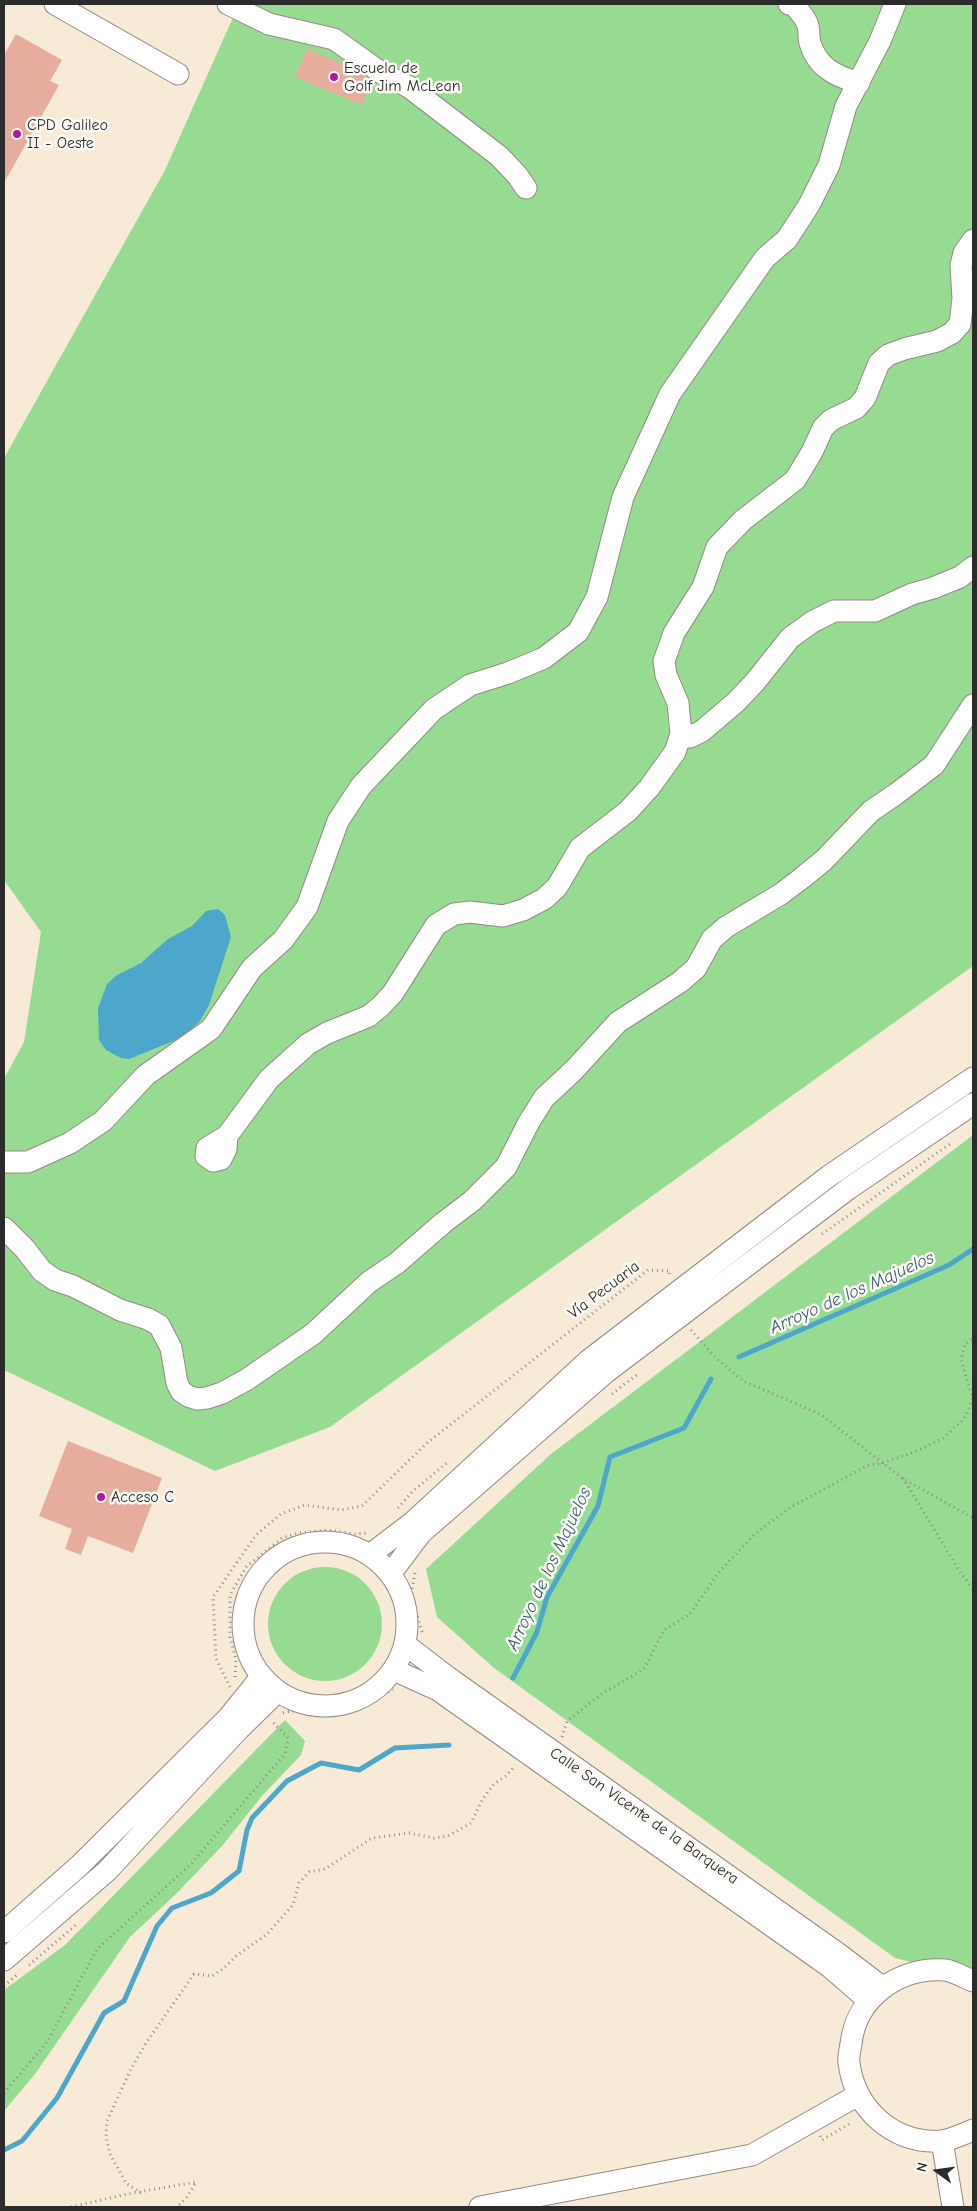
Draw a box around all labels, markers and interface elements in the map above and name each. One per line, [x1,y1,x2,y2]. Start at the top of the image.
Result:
place label: Escuela de Golf Jim McLean [344,58,461,96]
marker: Escuela de Golf Jim McLean [328,71,340,83]
place label: CPD Galileo II - Oeste [27,115,108,153]
marker: CPD Galileo II - Oeste [11,128,23,140]
water label: Arroyo de los Majuelos [767,1247,937,1339]
street label: Vía Pecuaria [564,1257,644,1323]
water label: Arroyo de los Majuelos [502,1484,596,1654]
place label: Acceso C [111,1487,174,1507]
marker: Acceso C [95,1491,107,1503]
street label: Calle San Vicente de la Barquera [546,1743,742,1889]
north arrow [912,2146,962,2196]
text: N [913,2161,931,2174]

